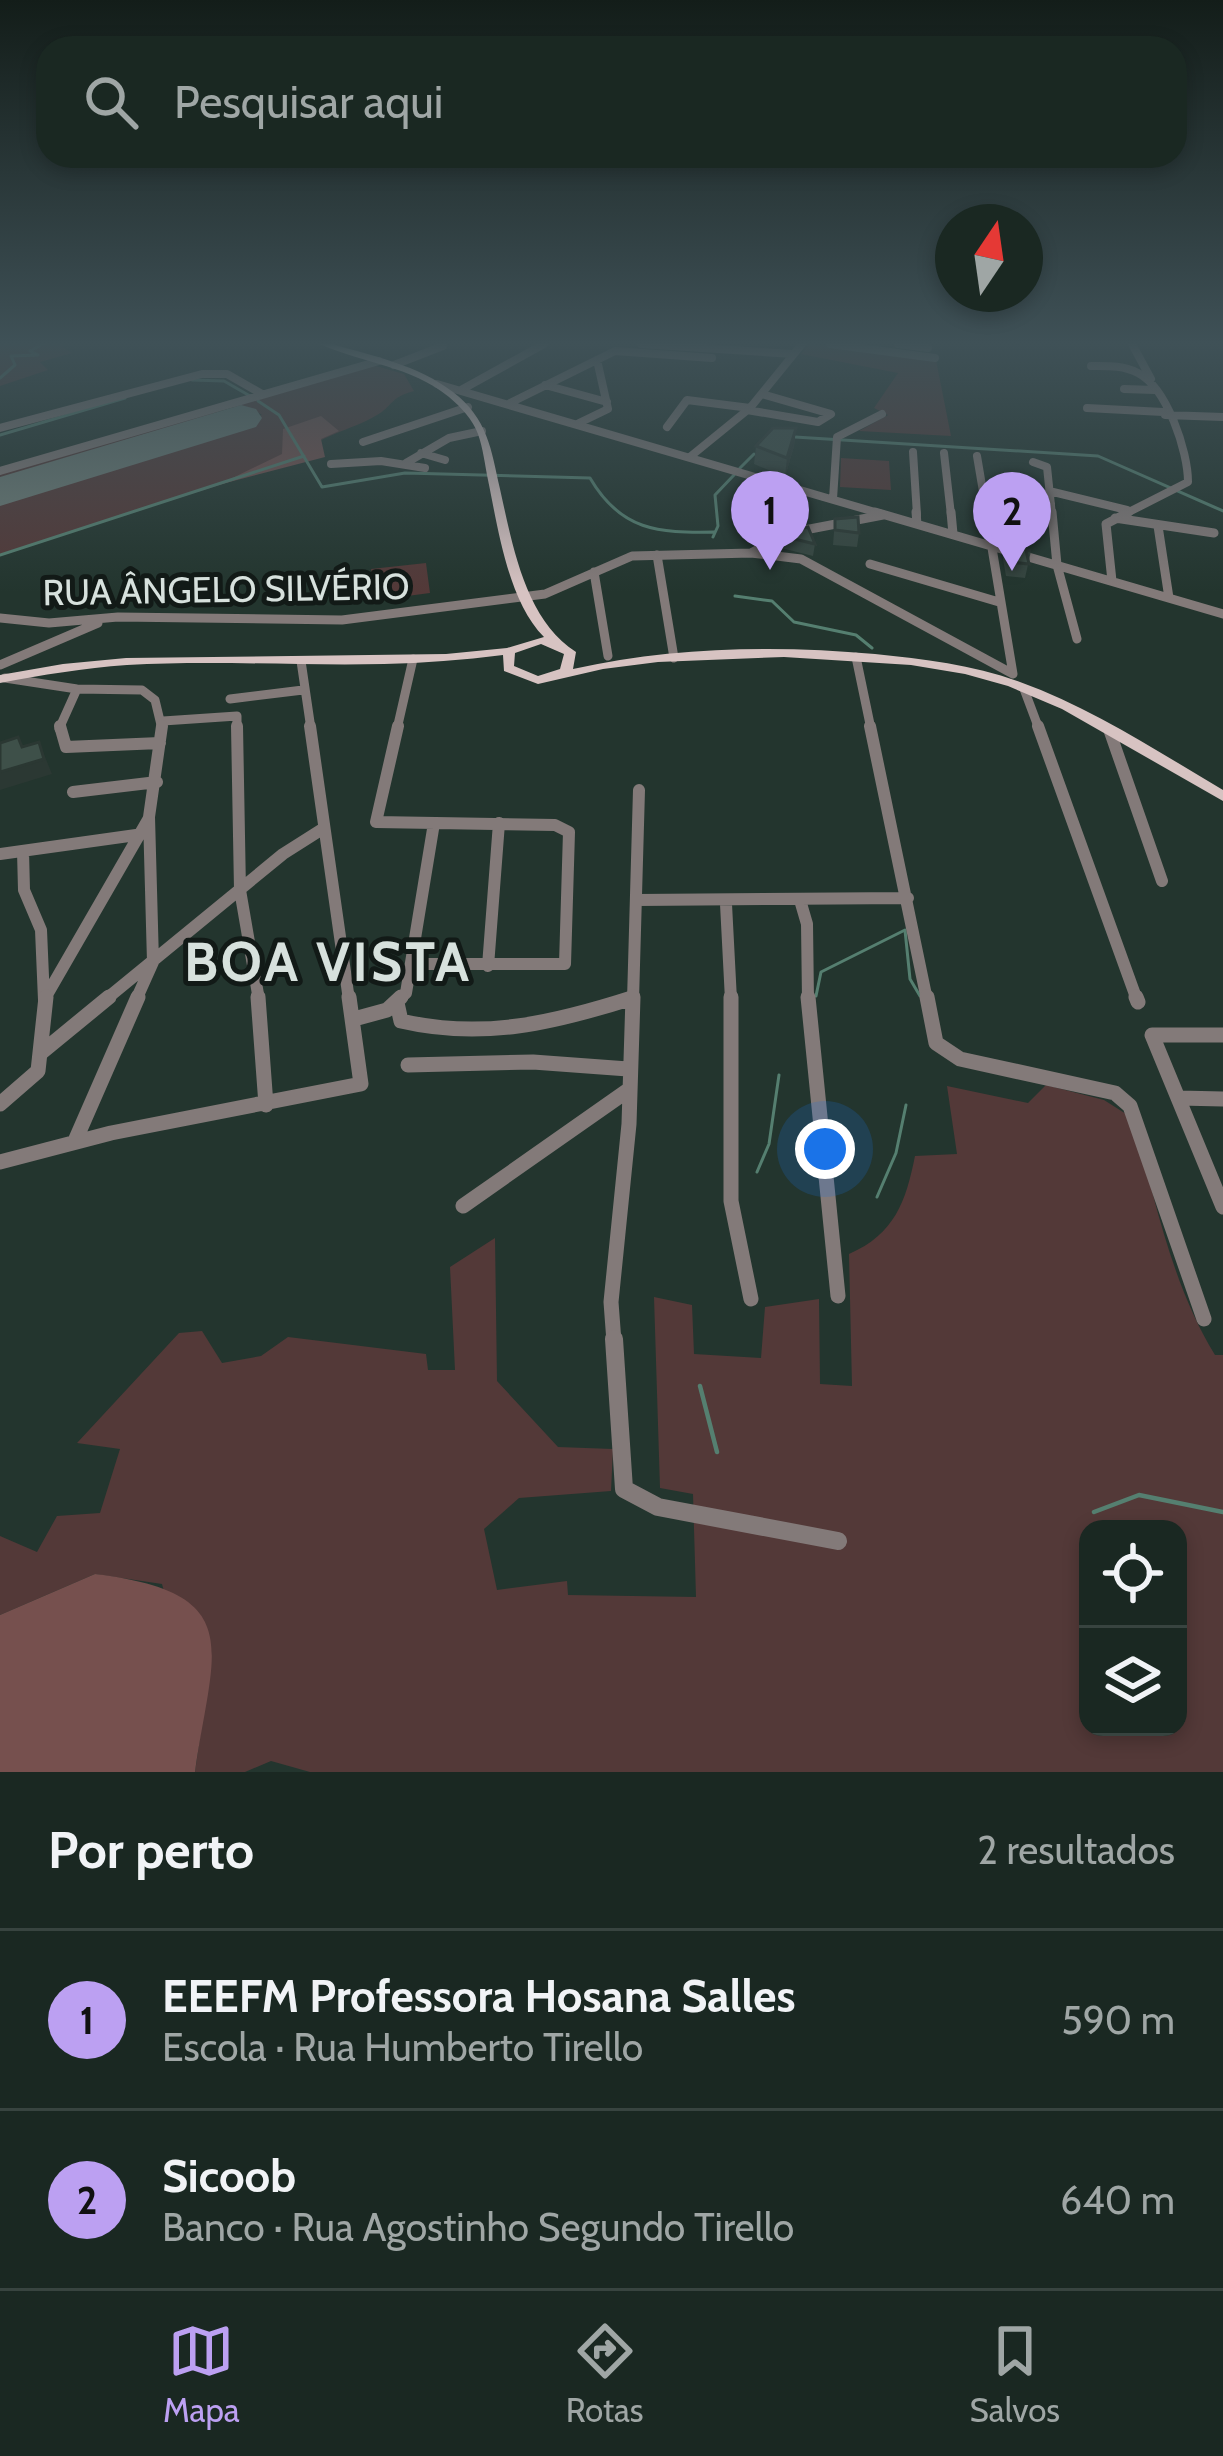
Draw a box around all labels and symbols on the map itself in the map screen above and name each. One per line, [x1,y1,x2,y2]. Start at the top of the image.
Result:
north arrow [935,204,1043,312]
pin: 1 [731,471,809,570]
pin: 2 [973,472,1051,571]
street label: RUA ÂNGELO SILVÉRIO [42,564,410,614]
district label: BOA VISTA [184,929,472,995]
your location [795,1119,855,1179]

